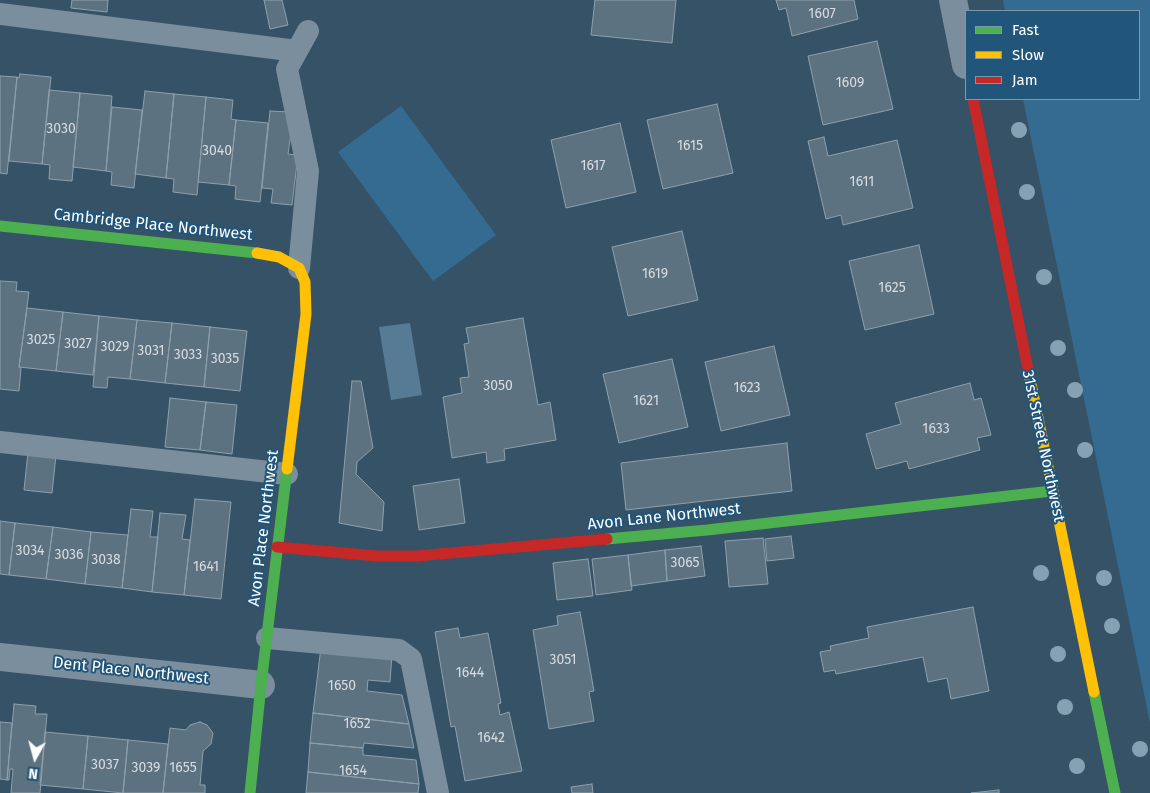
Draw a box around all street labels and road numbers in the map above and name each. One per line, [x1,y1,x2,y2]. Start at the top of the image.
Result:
street label: Cambridge Place Northwest [53,205,253,245]
street label: 31st Street Northwest [1018,368,1068,524]
street label: Avon Place Northwest [245,449,283,607]
street label: Avon Lane Northwest [587,499,741,535]
street label: Dent Place Northwest [52,653,210,689]

